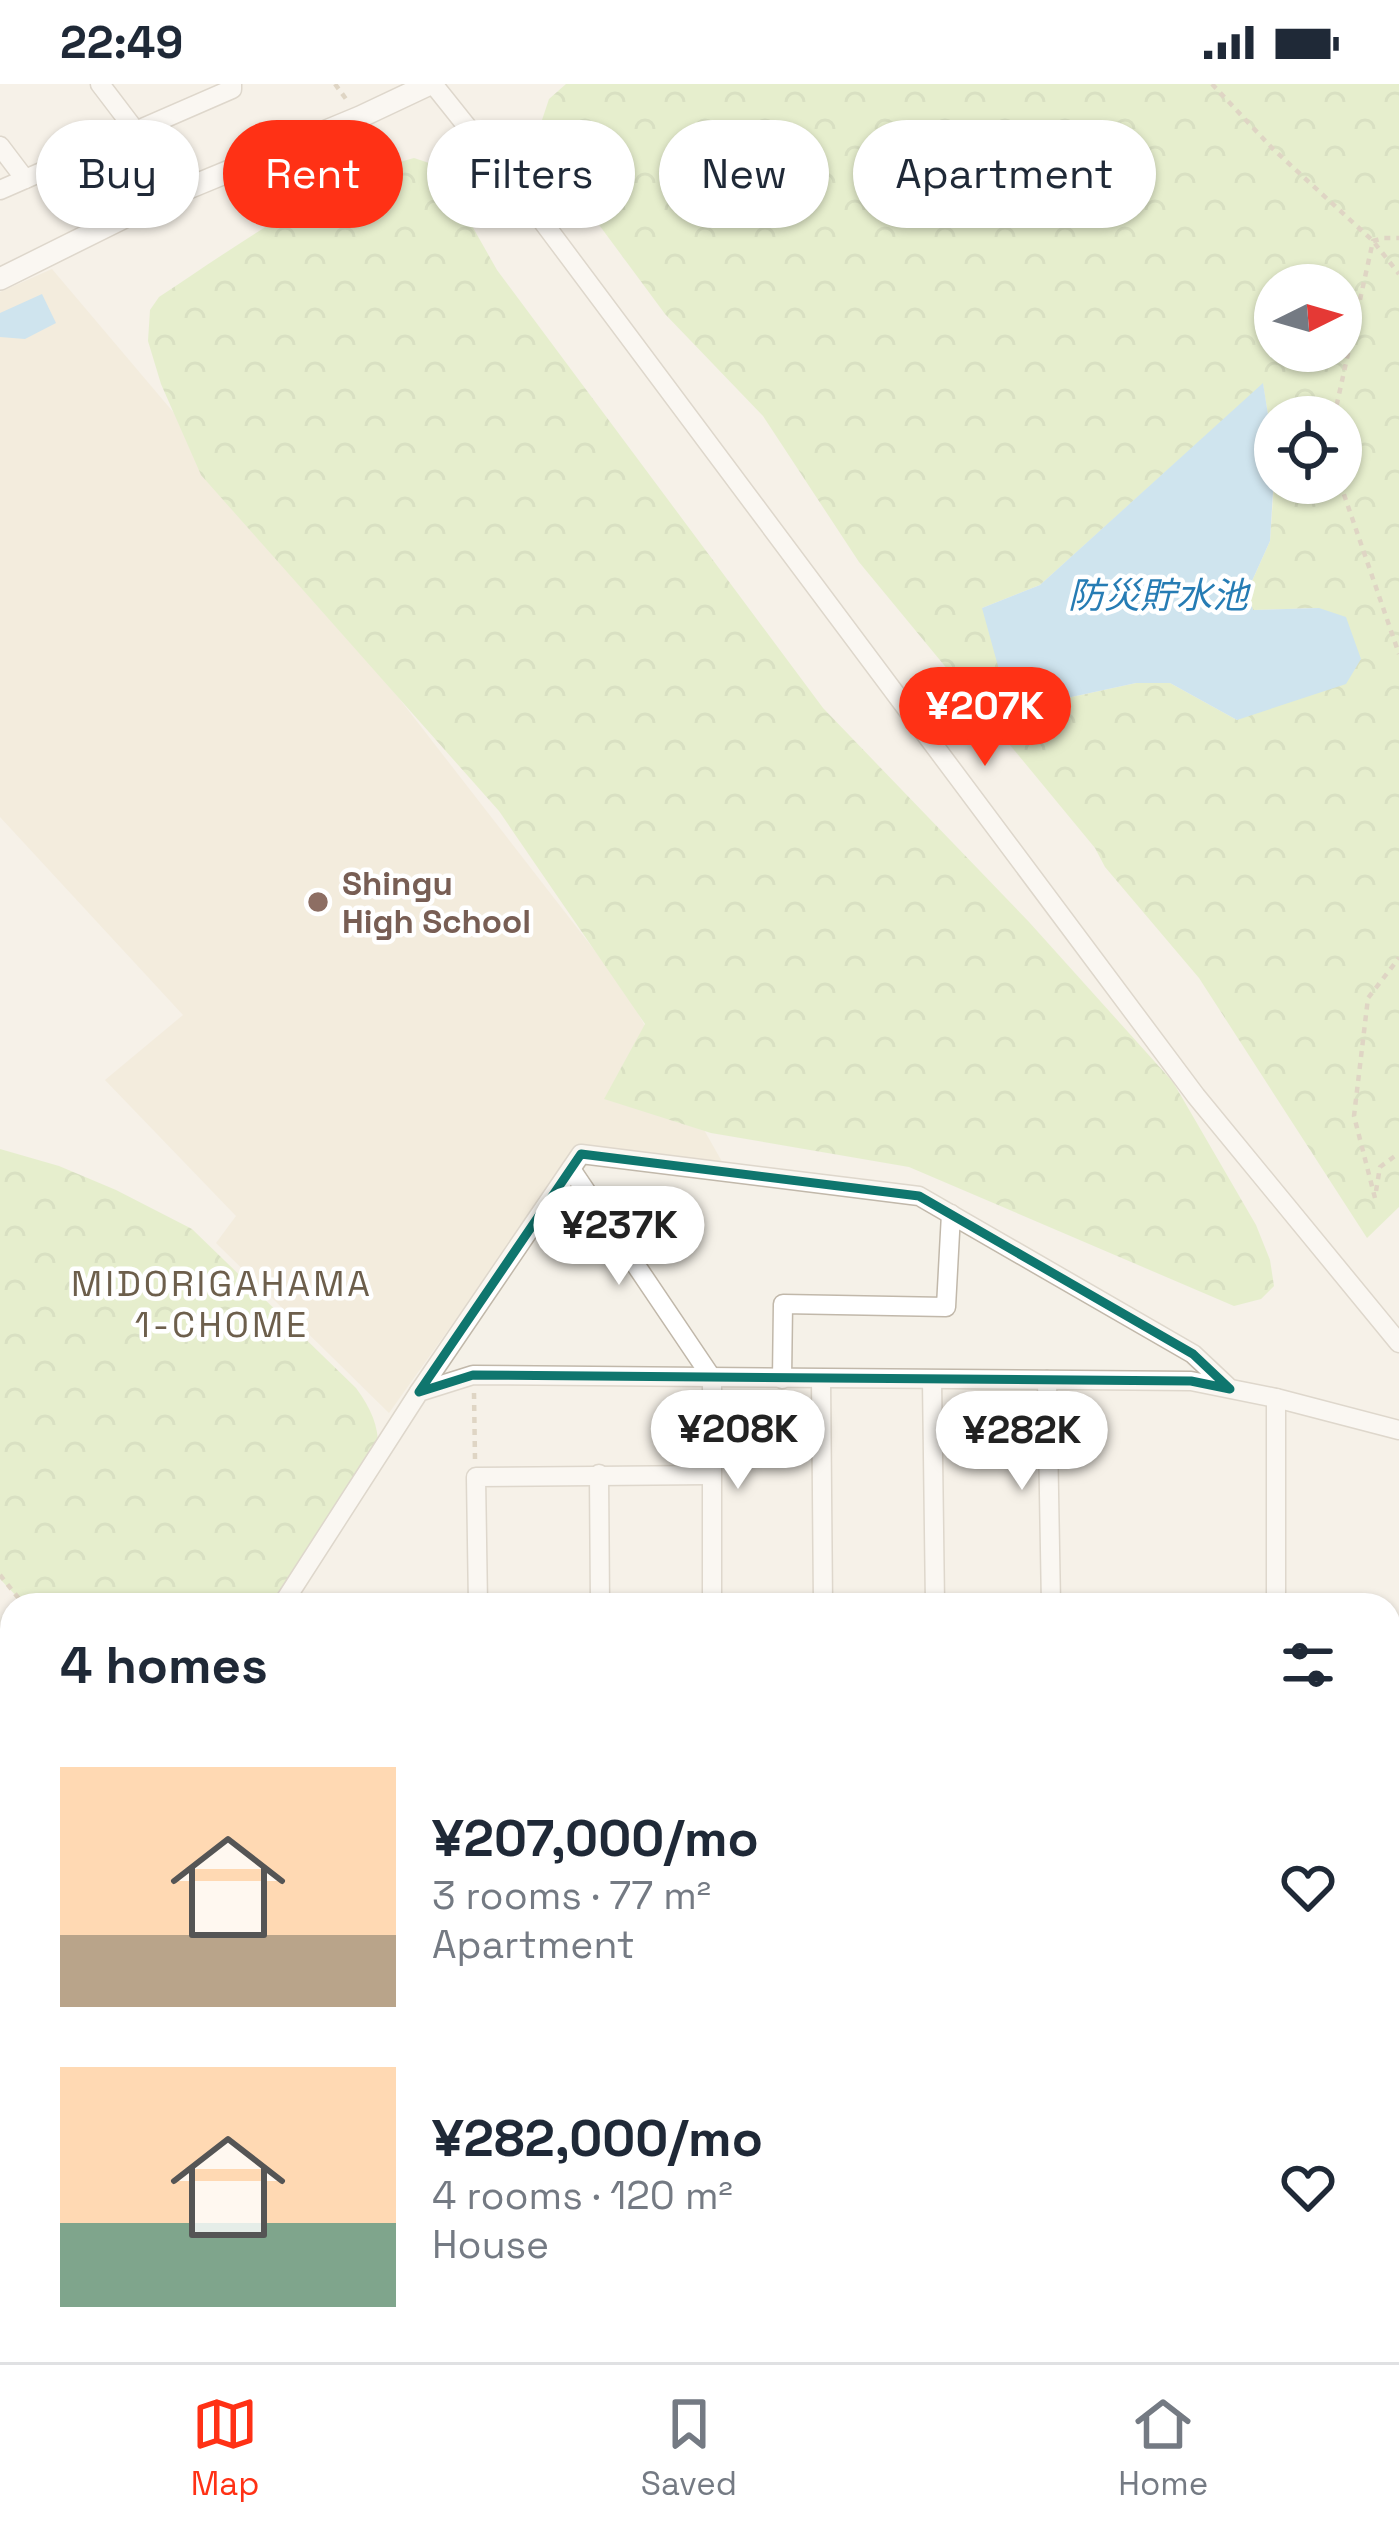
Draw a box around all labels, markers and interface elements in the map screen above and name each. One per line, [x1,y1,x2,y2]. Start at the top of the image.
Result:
text: 22:49 [60,14,183,71]
chip: Buy [36,120,199,228]
chip: Rent [223,120,403,228]
chip: Filters [427,120,635,228]
chip: New [659,120,829,228]
chip: Apartment [853,120,1156,228]
north arrow [1254,264,1362,372]
map controls [1254,264,1362,504]
button: locate [1254,396,1362,504]
water label: 防災貯水池 [1068,573,1251,619]
pin: ¥207K [901,667,1069,769]
text: ¥207K [926,681,1044,730]
place label: Shingu High School [342,863,531,943]
marker: Shingu High School [305,889,331,915]
pin: ¥237K [535,1186,703,1288]
text: ¥237K [560,1200,678,1249]
district label: MIDORIGAHAMA 1-CHOME [71,1261,373,1348]
pin: ¥208K [654,1390,822,1492]
pin: ¥282K [938,1391,1106,1493]
text: ¥208K [678,1404,798,1453]
text: ¥282K [963,1405,1081,1454]
icon: filters [1275,1632,1341,1698]
text: 4 homes [60,1633,268,1698]
text: ¥207,000/mo [432,1806,759,1871]
icon: home [156,1815,300,1959]
icon: heart [1275,1854,1341,1920]
text: 3 rooms · 77 m² [432,1871,711,1920]
text: Apartment [432,1920,635,1969]
text: ¥282,000/mo [432,2106,763,2171]
icon: home [156,2115,300,2259]
icon: heart [1275,2154,1341,2220]
text: 4 rooms · 120 m² [432,2171,733,2220]
text: House [432,2220,549,2269]
tab: Map [191,2391,259,2505]
tab: Saved [641,2391,737,2505]
tab: Home [1118,2391,1208,2505]

